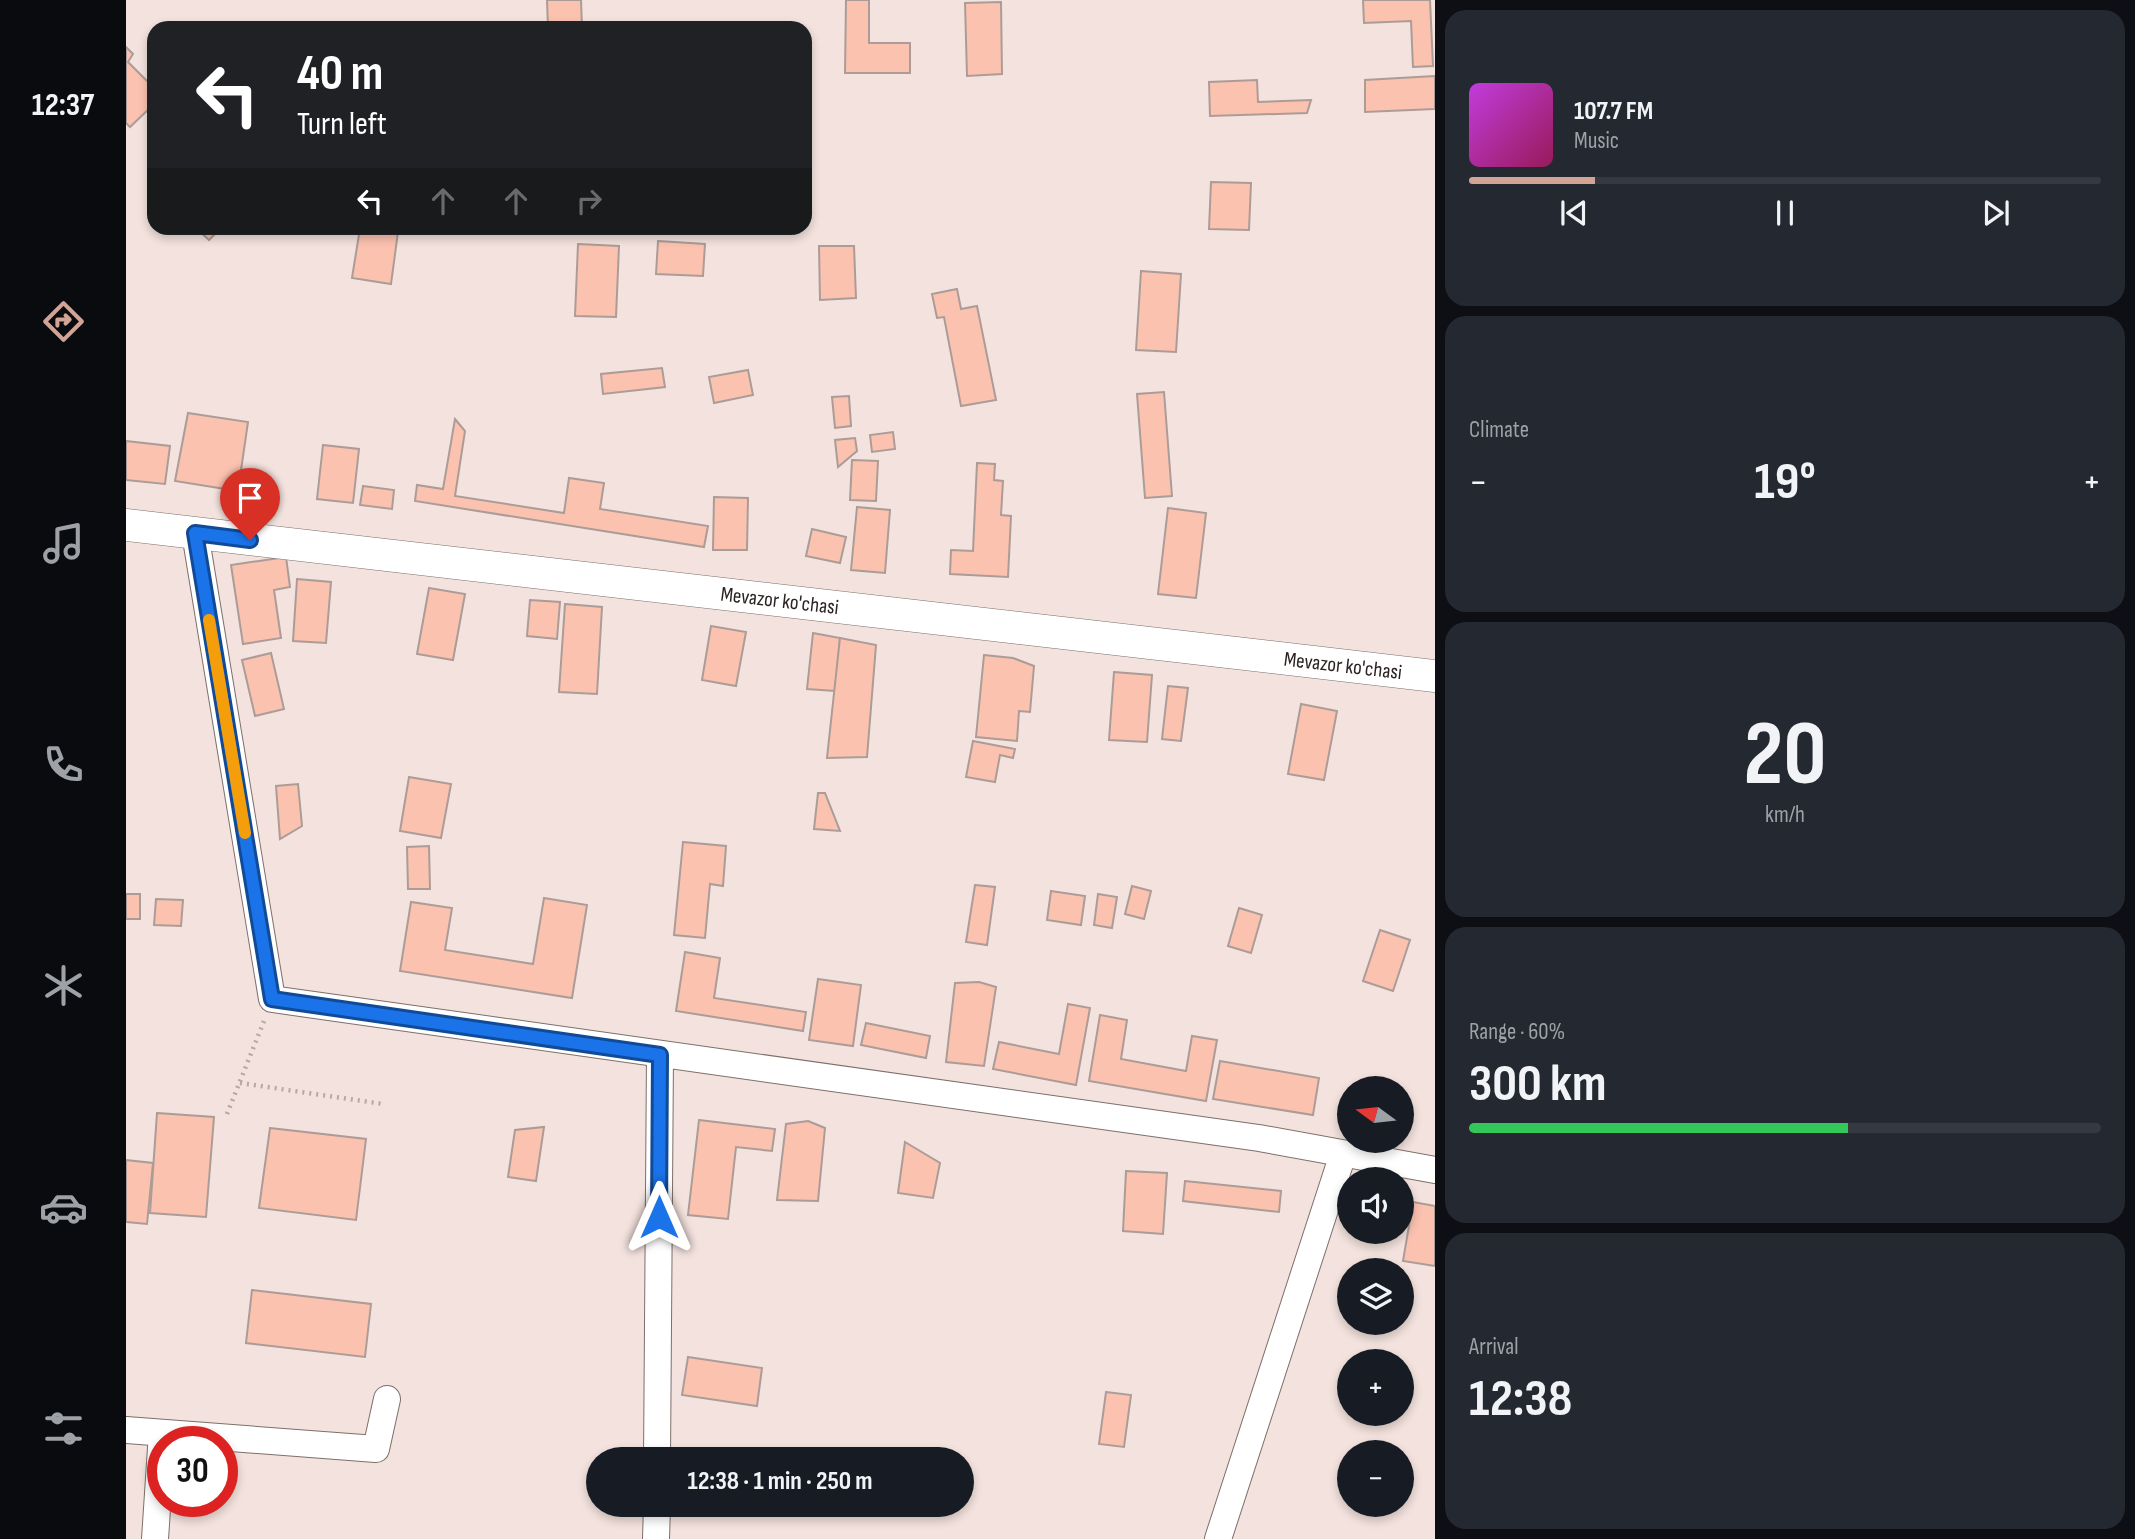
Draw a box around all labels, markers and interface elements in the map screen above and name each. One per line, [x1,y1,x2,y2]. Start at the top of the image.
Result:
text: 40 m [297,45,383,104]
icon: left [182,49,273,140]
text: 12:37 [32,86,94,125]
text: 107.7 FM [1574,96,1653,127]
text: Turn left [297,105,387,144]
text: Music [1574,127,1619,155]
icon: left [351,182,389,220]
icon: ahead [424,182,462,220]
icon: ahead [497,182,535,220]
icon: right [570,182,608,220]
icon: previous [1555,194,1593,232]
icon: pause [1766,194,1804,232]
icon: next [1977,194,2015,232]
icon: directions [39,297,88,346]
text: Climate [1469,416,1529,444]
text: 19° [1754,451,1816,514]
text: − [1469,460,1488,505]
text: + [2082,460,2101,505]
pin [220,468,280,540]
icon: arrive [231,479,269,517]
icon: music [39,519,88,568]
street label: Mevazor ko'chasi [719,581,840,620]
street label: Mevazor ko'chasi [1283,646,1403,685]
text: 20 [1743,701,1827,810]
icon: phone [39,740,88,789]
text: km/h [1765,801,1805,829]
icon: climate [39,961,88,1010]
text: Range · 60% [1469,1018,1565,1046]
text: 300 km [1469,1053,1606,1116]
north arrow [1337,1076,1414,1153]
map controls [1337,1076,1414,1517]
button: sound [1337,1167,1414,1244]
position arrow [622,1180,696,1254]
icon: car [39,1183,88,1232]
button: layers [1337,1258,1414,1335]
text: Arrival [1469,1333,1518,1361]
button: + [1337,1349,1414,1426]
text: 12:38 [1469,1368,1572,1431]
icon: filters [39,1404,88,1453]
speed limit sign: 30 [147,1426,238,1517]
button: − [1337,1440,1414,1517]
text: 12:38 · 1 min · 250 m [687,1466,873,1497]

